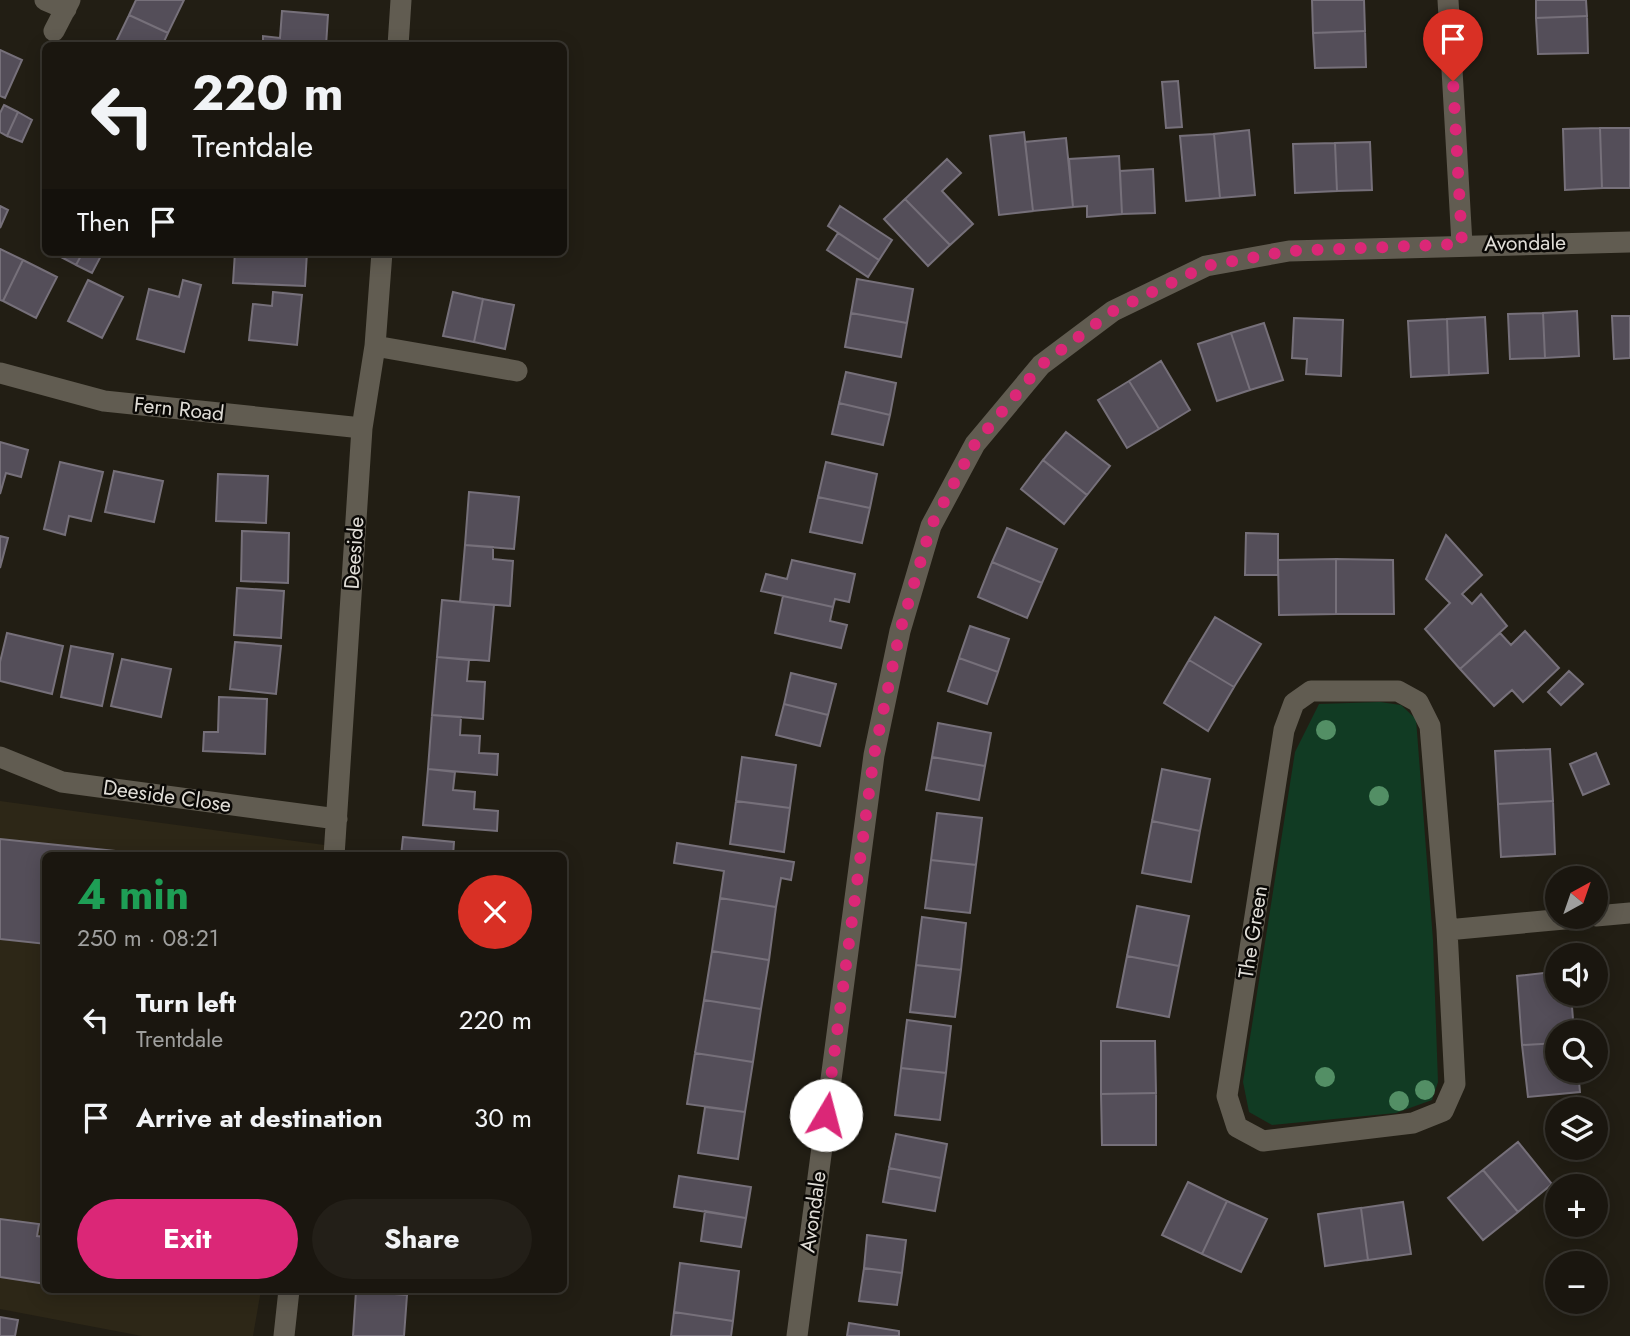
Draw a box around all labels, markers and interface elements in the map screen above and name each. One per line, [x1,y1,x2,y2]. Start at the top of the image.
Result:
pin [1423,9,1483,81]
icon: arrive [1434,20,1472,58]
text: 220 m [192,58,344,128]
icon: left [77,70,168,161]
text: Trentdale [192,123,313,169]
text: Then [77,203,130,241]
icon: arrive [144,203,182,241]
street label: Avondale [1484,227,1566,259]
street label: Fern Road [132,389,226,429]
street label: Deeside [337,516,372,590]
street label: Deeside Close [101,772,233,820]
text: 4 min [77,864,189,925]
north arrow [1545,866,1608,929]
map controls [1545,866,1608,1314]
button: close [458,875,532,949]
street label: The Green [1231,883,1275,981]
text: 250 m · 08:21 [77,921,219,955]
button: sound [1545,943,1608,1006]
text: Turn left [136,984,236,1022]
icon: left [77,1001,115,1039]
text: 220 m [459,1001,532,1039]
button: search [1545,1020,1608,1083]
text: Trentdale [136,1022,223,1056]
position arrow [789,1078,863,1152]
button: layers [1545,1097,1608,1160]
icon: arrive [77,1099,115,1137]
text: Arrive at destination [136,1099,383,1137]
text: 30 m [474,1099,532,1137]
street label: Avondale [792,1169,834,1255]
button: + [1545,1174,1608,1237]
button: Exit [77,1199,298,1279]
button: Share [312,1199,532,1279]
button: − [1545,1251,1608,1314]

